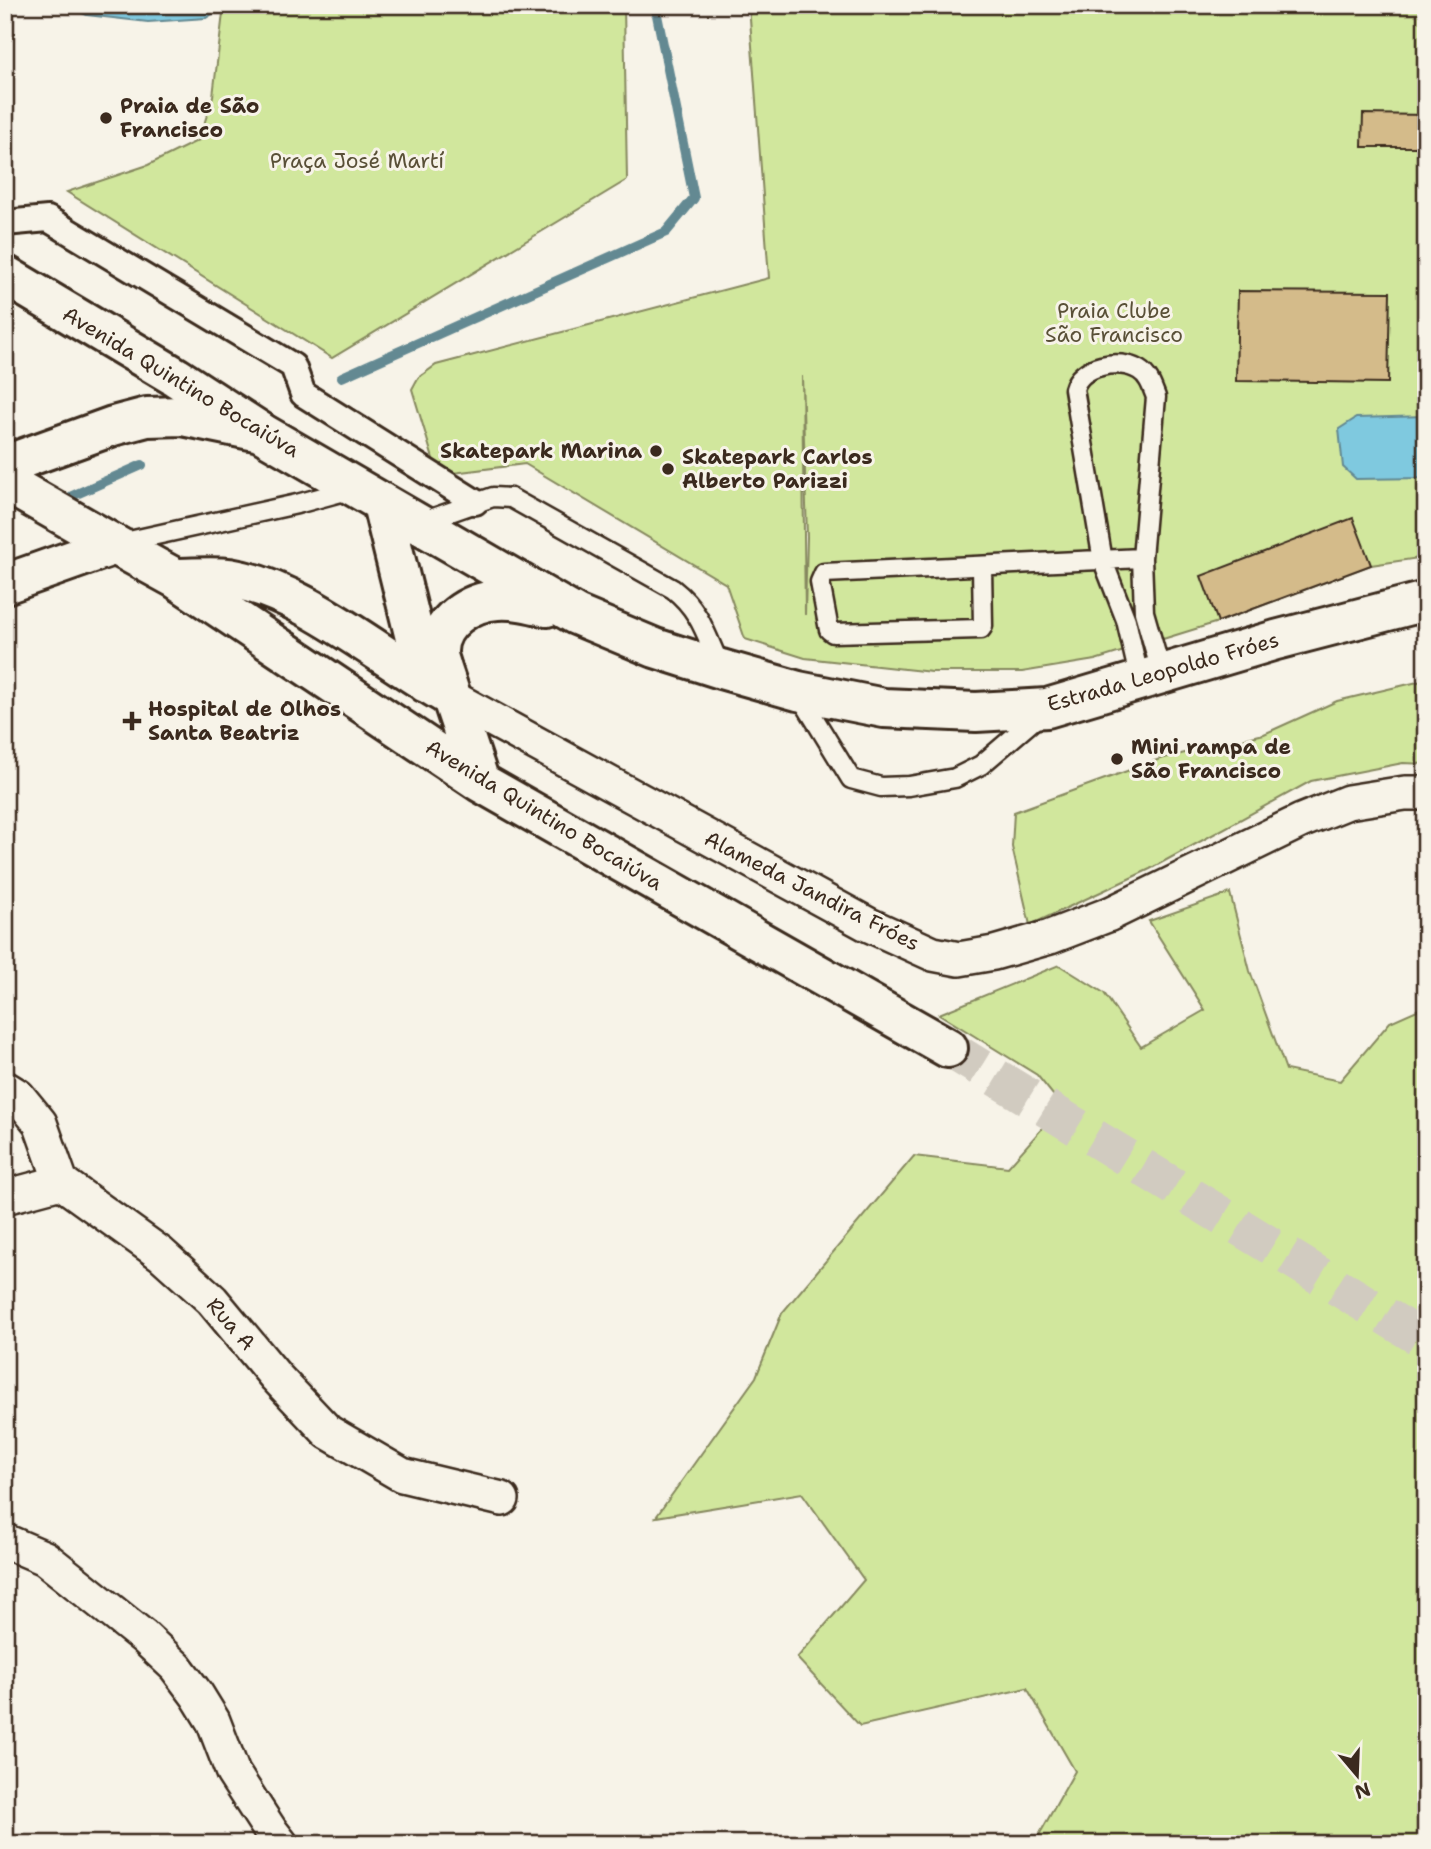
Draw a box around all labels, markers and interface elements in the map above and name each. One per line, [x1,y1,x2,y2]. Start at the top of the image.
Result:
place label: Praia de São Francisco [120,92,260,144]
marker: Praia de São Francisco [98,110,114,126]
park label: Praça José Martí [270,147,444,175]
park label: Praia Clube São Francisco [1045,297,1183,349]
street label: Avenida Quintino Bocaiúva [57,300,305,464]
place label: Skatepark Marina [440,437,643,465]
marker: Skatepark Marina [648,443,664,459]
place label: Skatepark Carlos Alberto Parizzi [682,443,873,495]
marker: Skatepark Carlos Alberto Parizzi [660,461,676,477]
street label: Estrada Leopoldo Fróes [1044,625,1282,719]
place label: Hospital de Olhos Santa Beatriz [148,695,341,747]
marker: Hospital de Olhos Santa Beatriz [122,711,142,731]
street label: Avenida Quintino Bocaiúva [420,733,668,897]
place label: Mini rampa de São Francisco [1131,733,1291,785]
marker: Mini rampa de São Francisco [1109,751,1125,767]
street label: Alameda Jandira Fróes [700,825,924,957]
street label: Rua A [200,1292,262,1356]
north arrow [1322,1741,1392,1811]
text: N [1351,1776,1374,1805]

